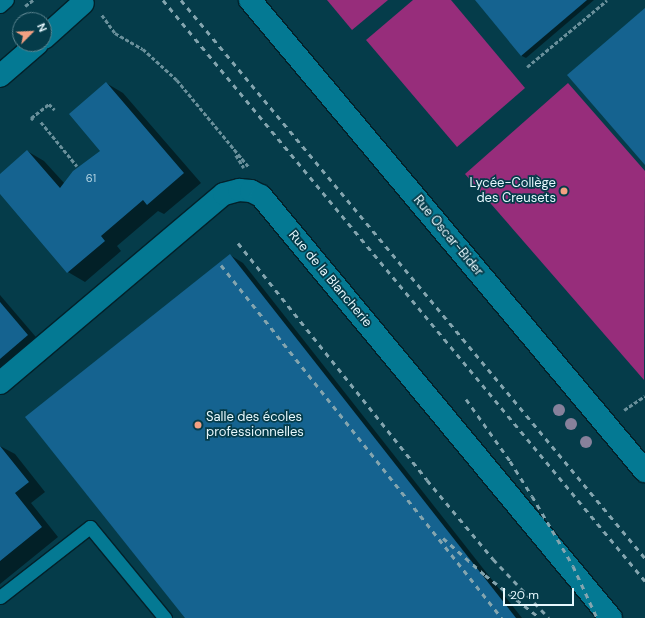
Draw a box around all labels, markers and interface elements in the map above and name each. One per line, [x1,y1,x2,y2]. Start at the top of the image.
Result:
north arrow [12,12,52,52]
text: N [34,21,50,34]
house number: 61 [86,171,96,185]
place label: Lycée-Collège des Creusets [470,176,556,207]
marker: Lycée-Collège des Creusets [559,186,569,196]
street label: Rue Oscar-Bider [410,193,486,279]
street label: Rue de la Blancherie [285,228,375,330]
place label: Salle des écoles professionnelles [206,410,304,441]
marker: Salle des écoles professionnelles [193,420,203,430]
scale bar [505,580,576,606]
text: 20 m [510,587,539,603]

